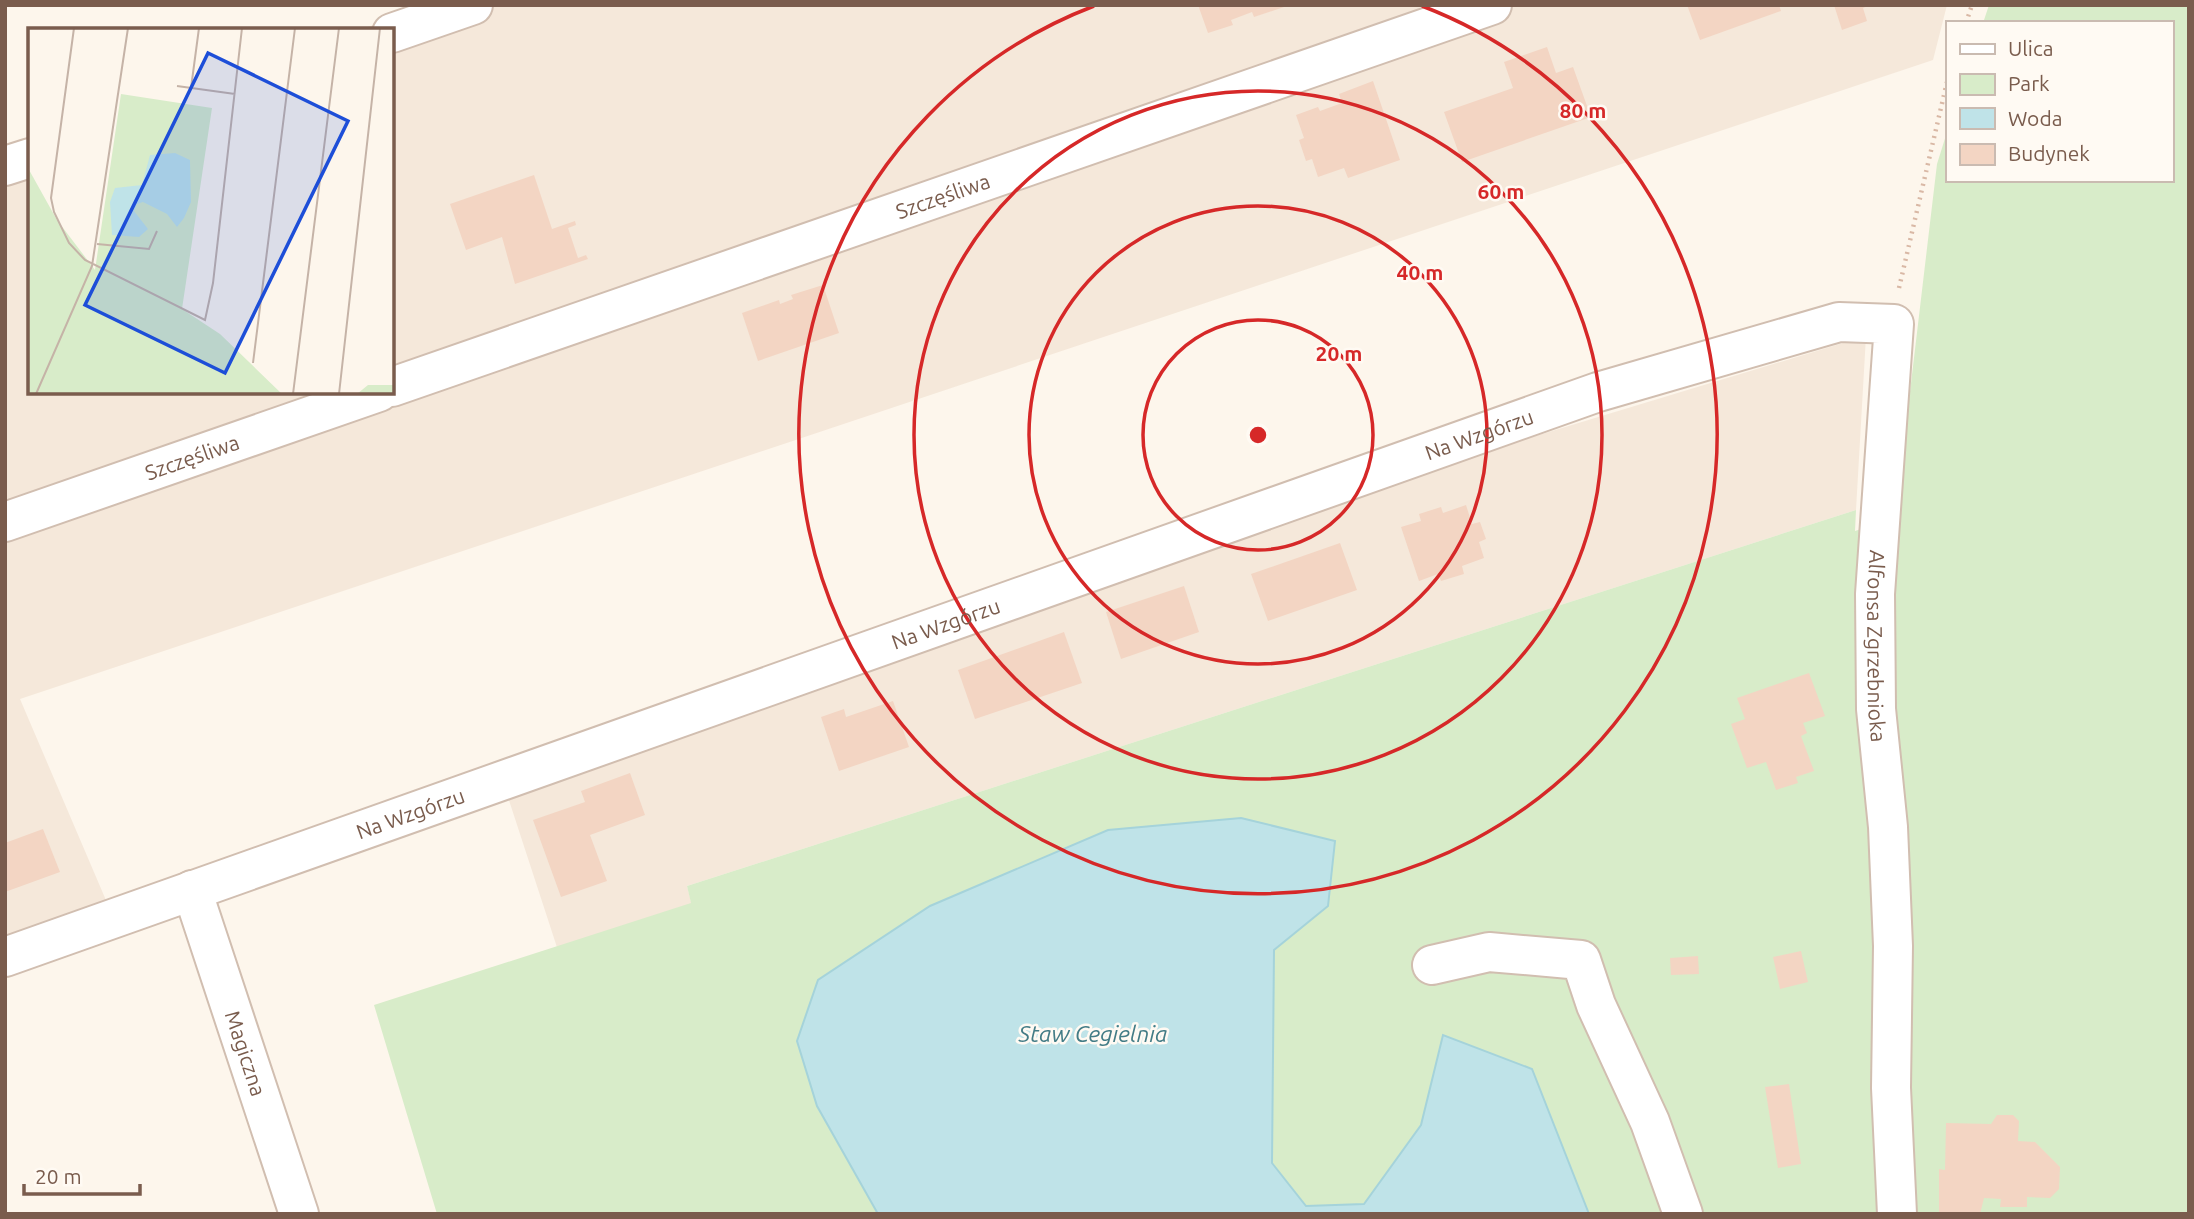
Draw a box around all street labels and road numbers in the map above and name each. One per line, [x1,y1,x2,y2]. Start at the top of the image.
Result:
street label: Szczęśliwa [892,168,993,223]
street label: Na Wzgórzu [1422,404,1537,464]
street label: Szczęśliwa [142,430,242,484]
street label: Alfonsa Zgrzebnioka [1863,549,1891,743]
street label: Na Wzgórzu [888,593,1003,654]
street label: Na Wzgórzu [353,783,468,844]
street label: Magiczna [221,1008,271,1099]

